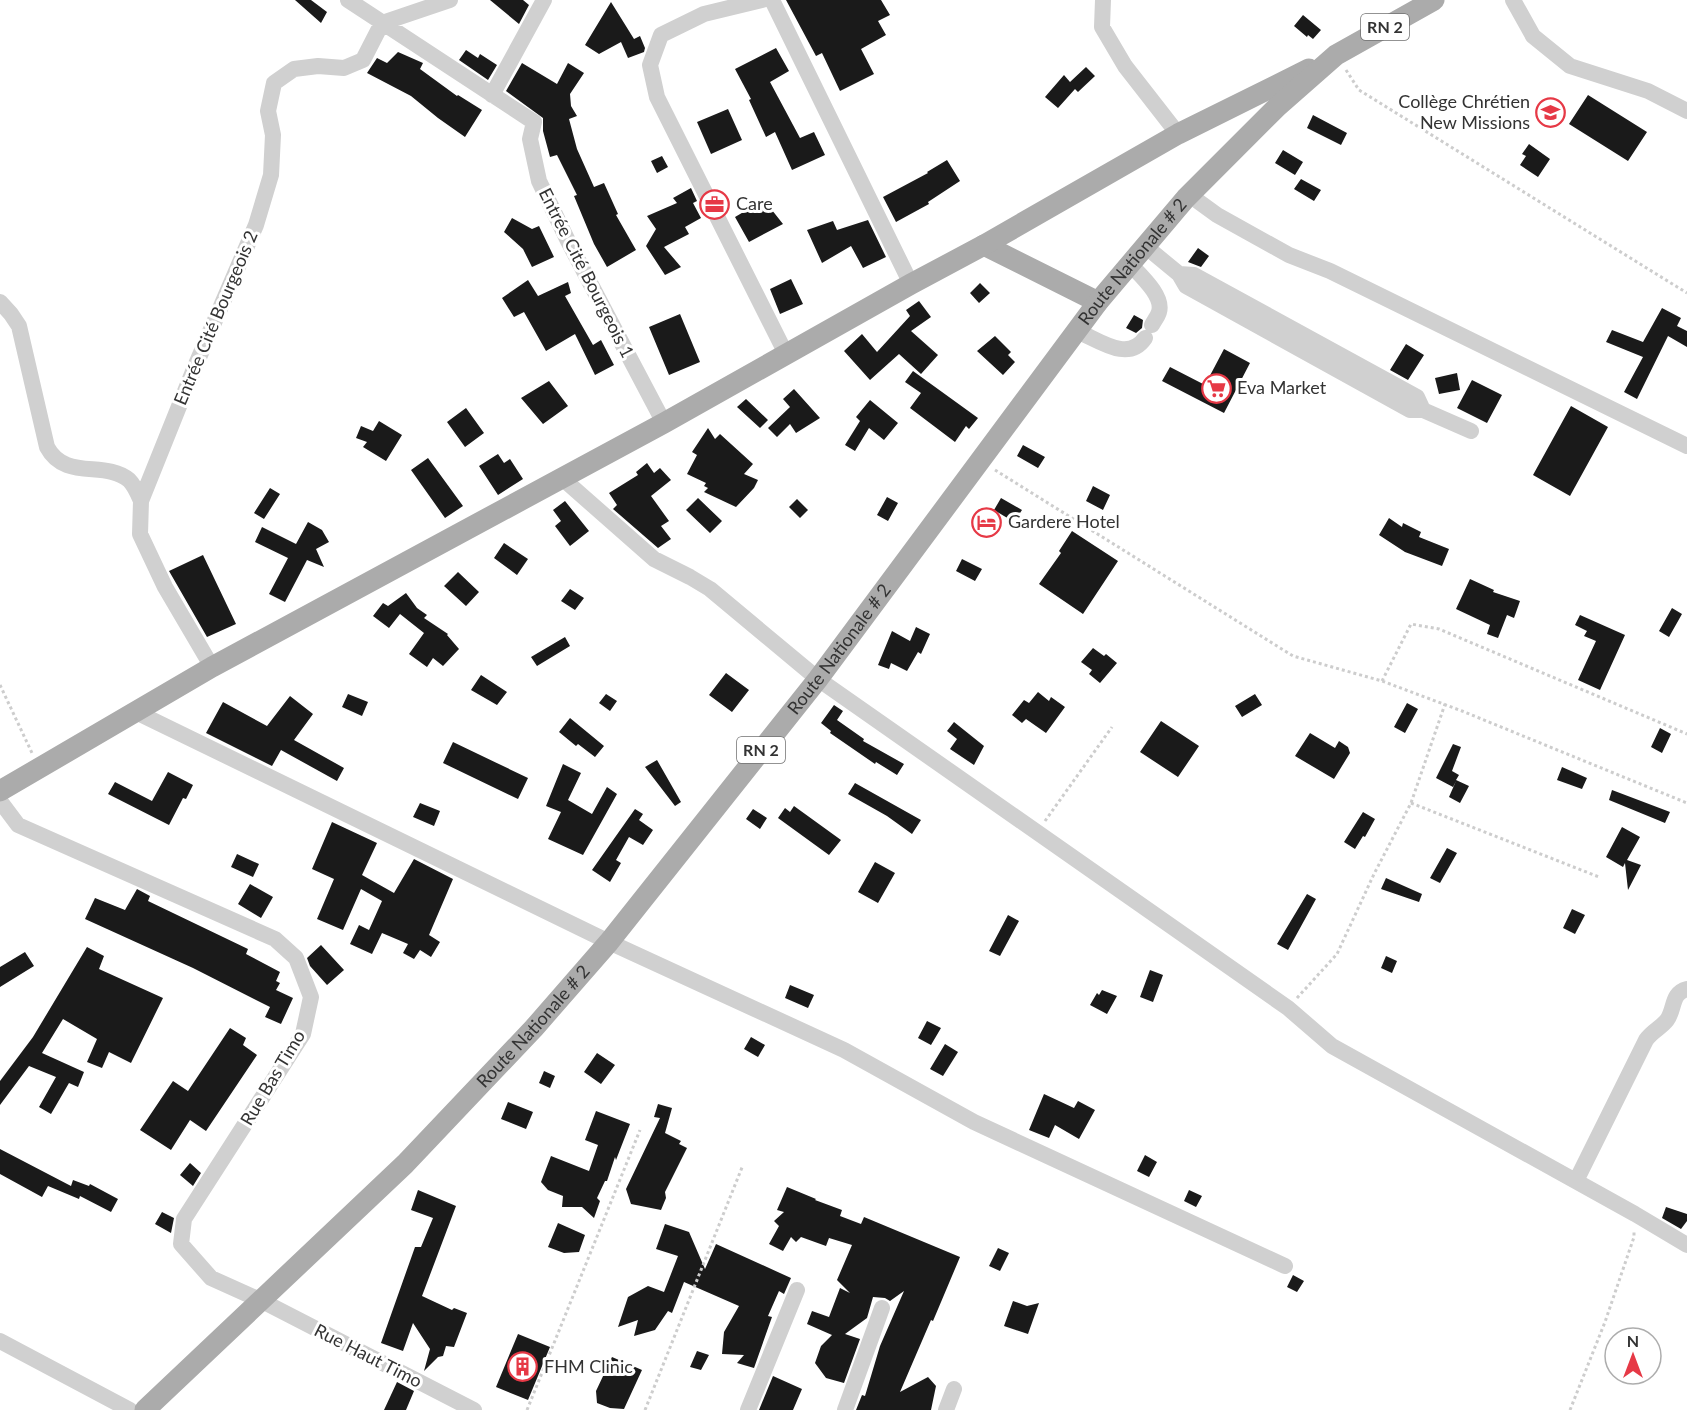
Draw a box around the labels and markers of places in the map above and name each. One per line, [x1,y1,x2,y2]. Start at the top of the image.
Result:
place label: Collège Chrétien New Missions [1398,90,1530,133]
school or university icon: Collège Chrétien New Missions [1535,96,1567,128]
office icon: Care [699,188,731,220]
place label: Care [736,192,773,214]
supermarket icon: Eva Market [1200,372,1232,404]
place label: Eva Market [1237,376,1327,398]
hotel icon: Gardere Hotel [971,506,1003,538]
place label: Gardere Hotel [1008,510,1120,532]
building icon: FHM Clinic [507,1351,539,1383]
place label: FHM Clinic [544,1355,633,1377]

